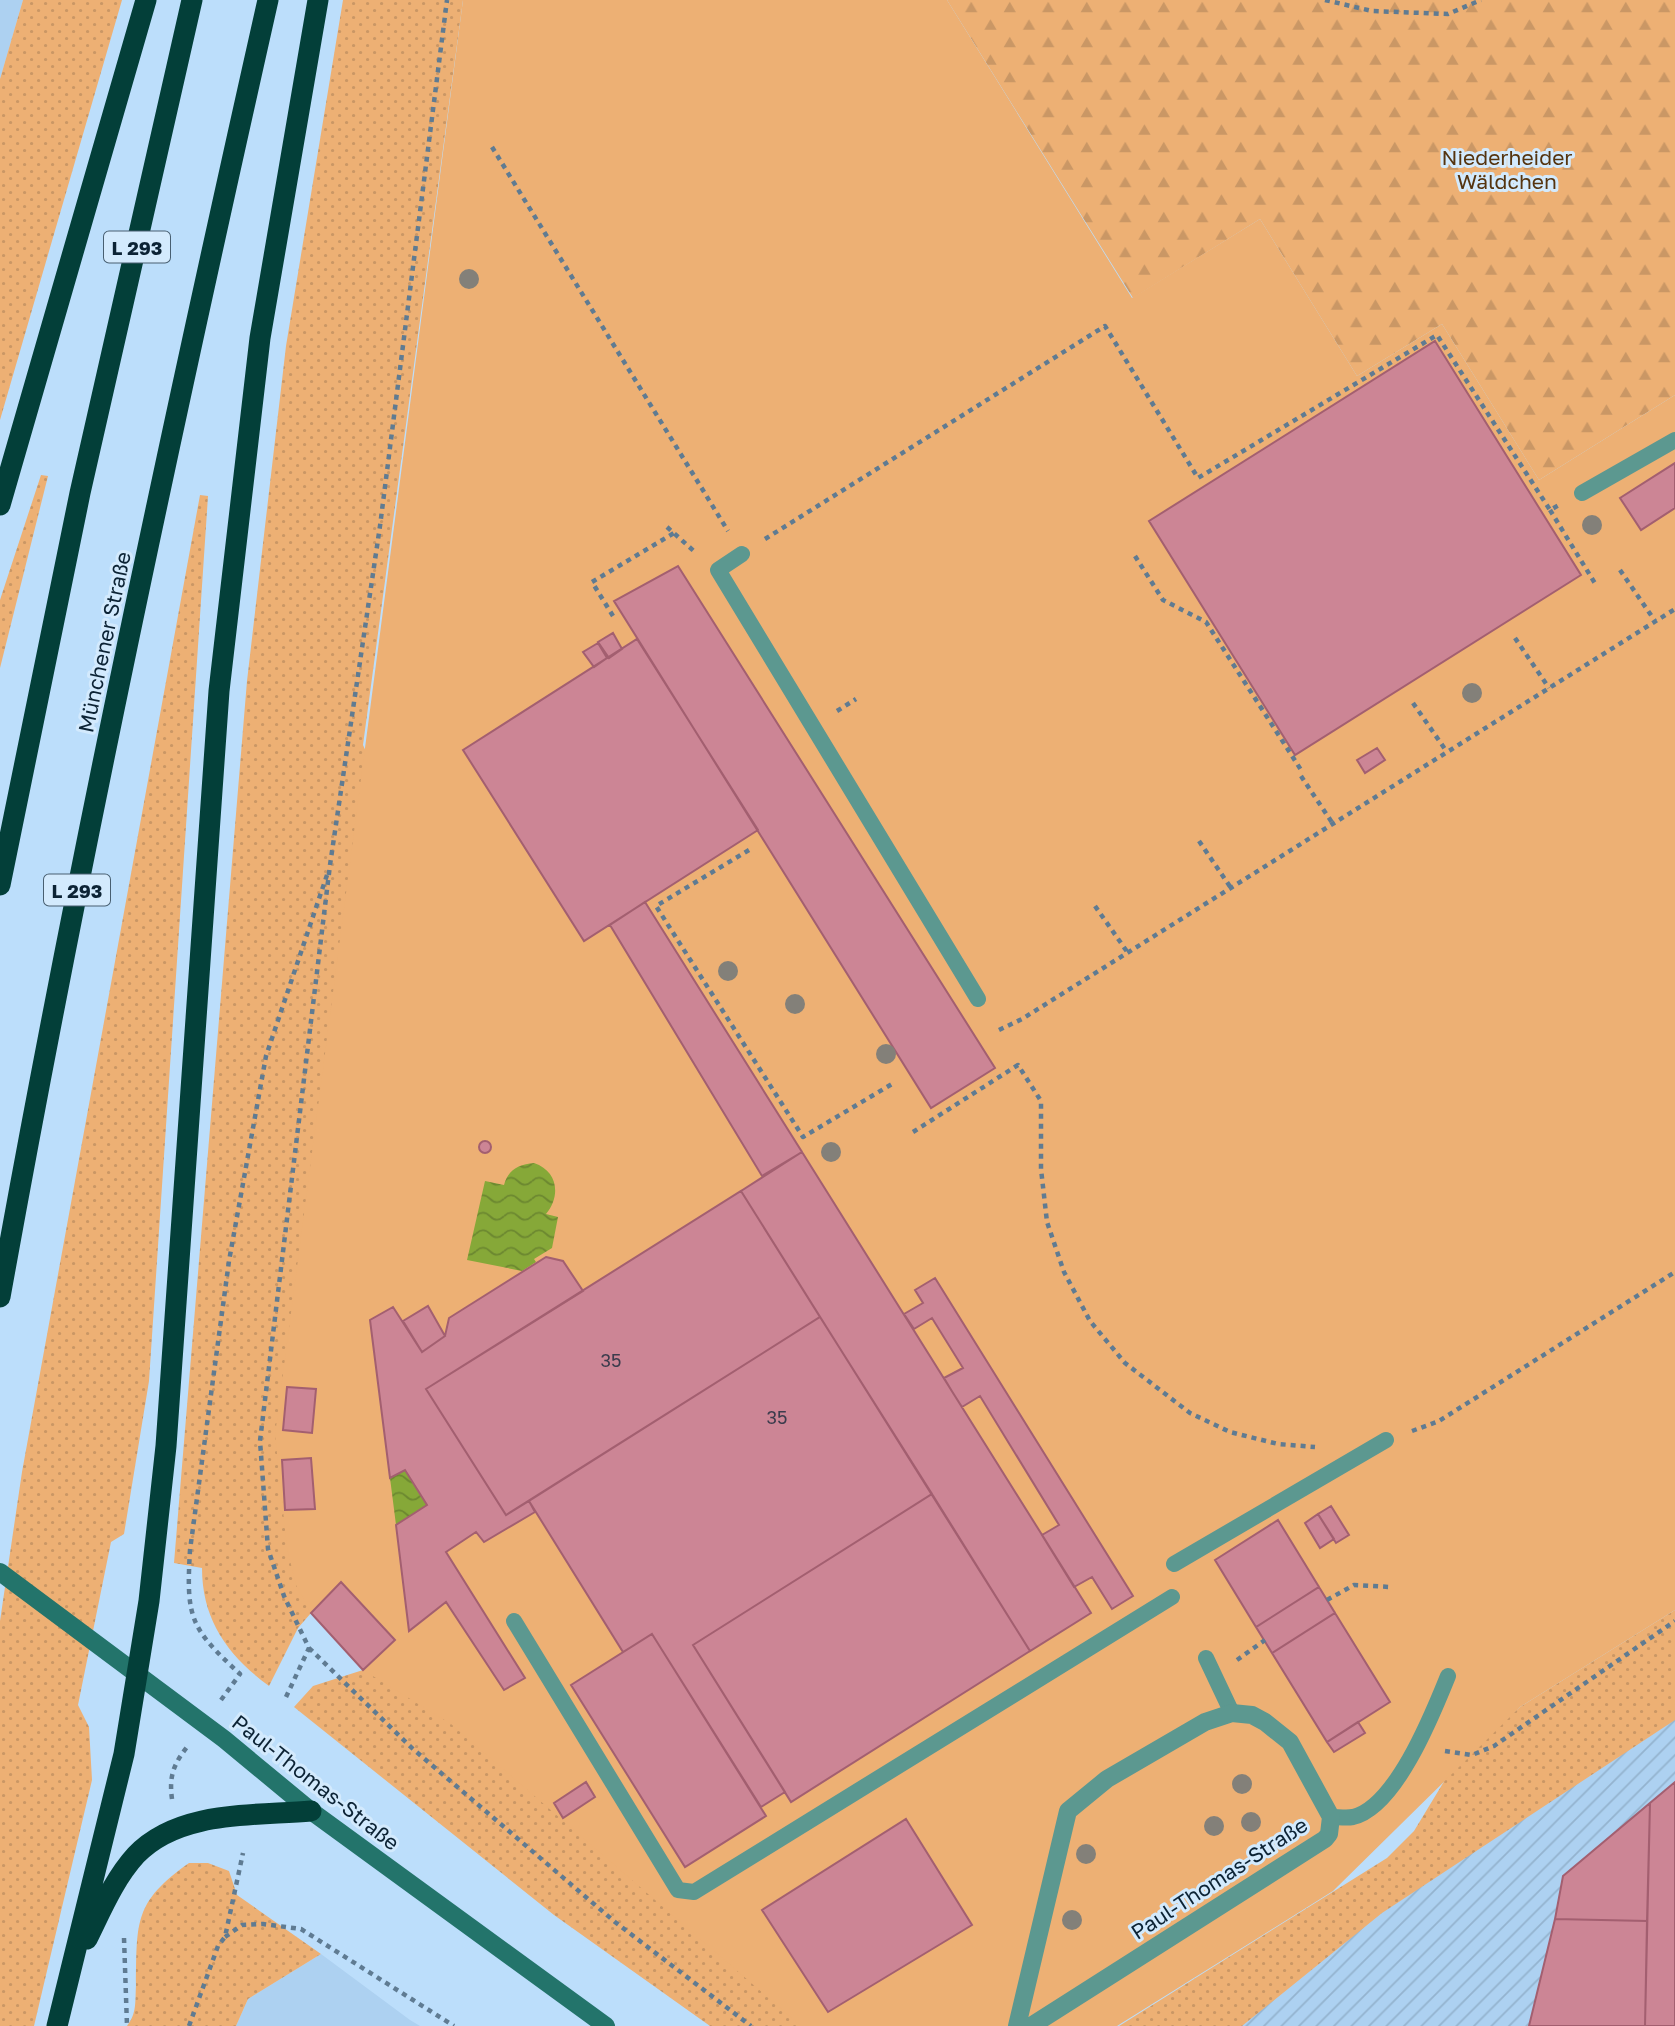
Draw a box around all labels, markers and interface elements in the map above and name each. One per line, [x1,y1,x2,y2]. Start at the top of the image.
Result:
park label: Niederheider Wäldchen [1441,144,1573,194]
road number: L 293 [104,232,170,262]
street label: Münchener Straße [72,549,136,735]
road number: L 293 [44,874,110,906]
house number: 35 [601,1349,621,1371]
house number: 35 [767,1406,787,1428]
street label: Paul-Thomas-Straße [227,1709,405,1855]
street label: Paul-Thomas-Straße [1126,1811,1312,1945]

